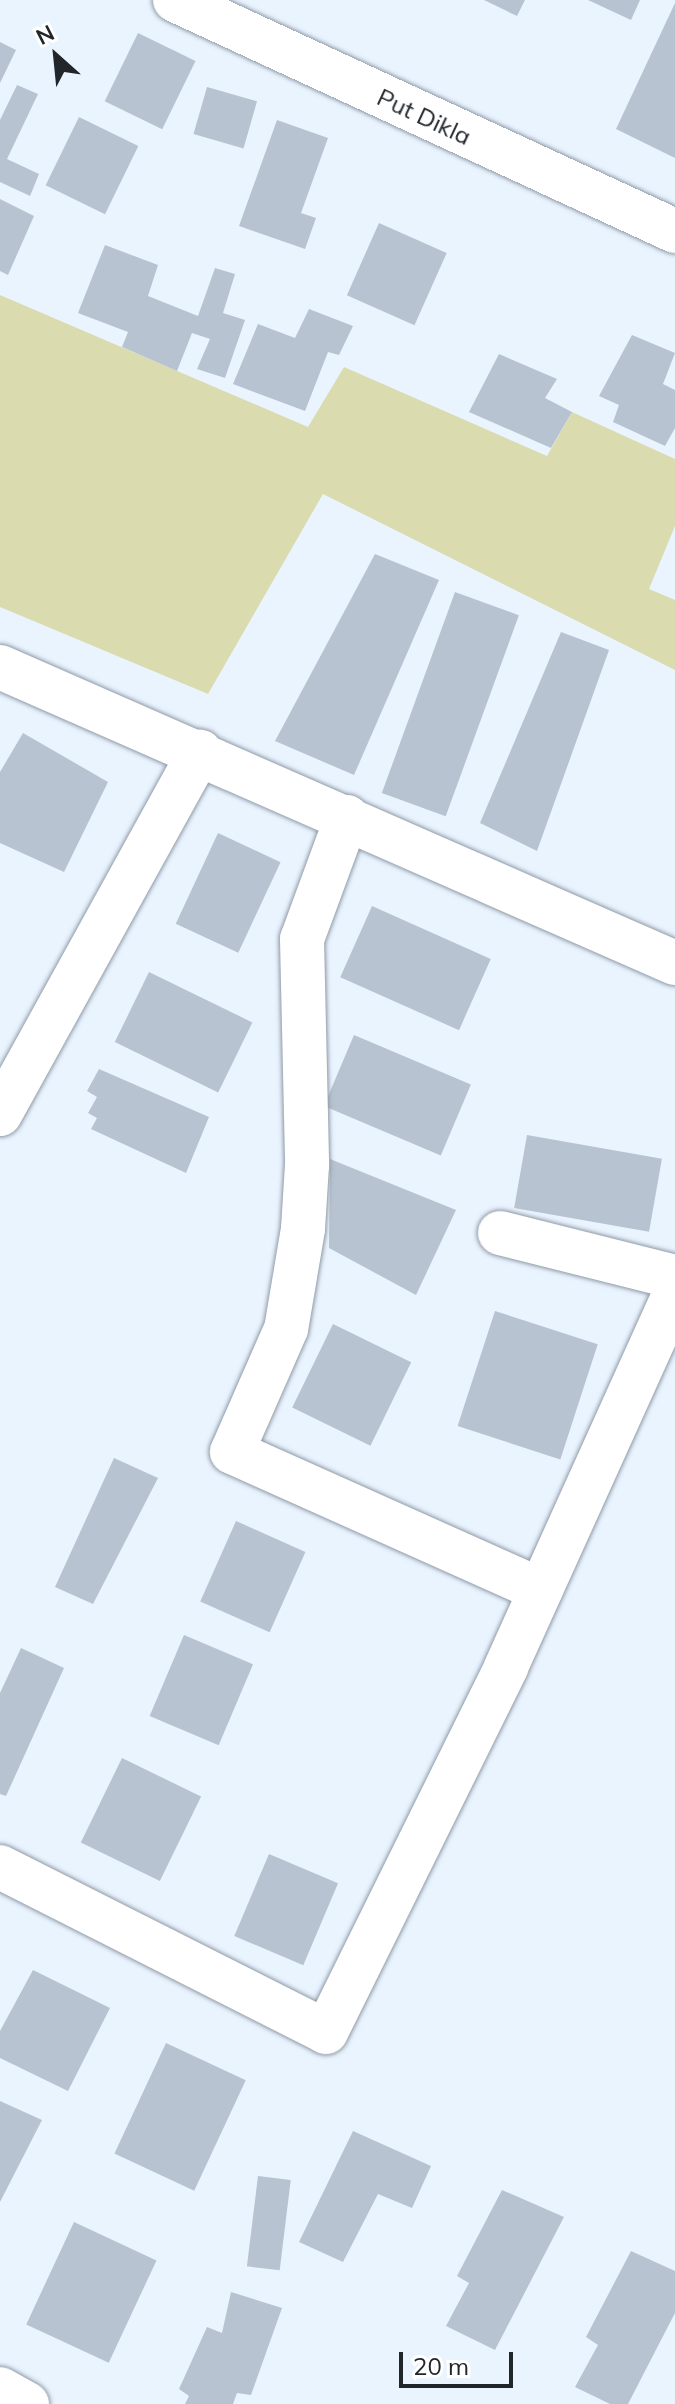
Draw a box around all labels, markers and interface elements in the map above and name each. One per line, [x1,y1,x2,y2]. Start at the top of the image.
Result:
north arrow [16,16,96,96]
text: N [31,18,59,51]
street label: Put Dikla [373,83,475,151]
scale bar [403,2336,517,2386]
text: 20 m [413,2351,469,2381]

